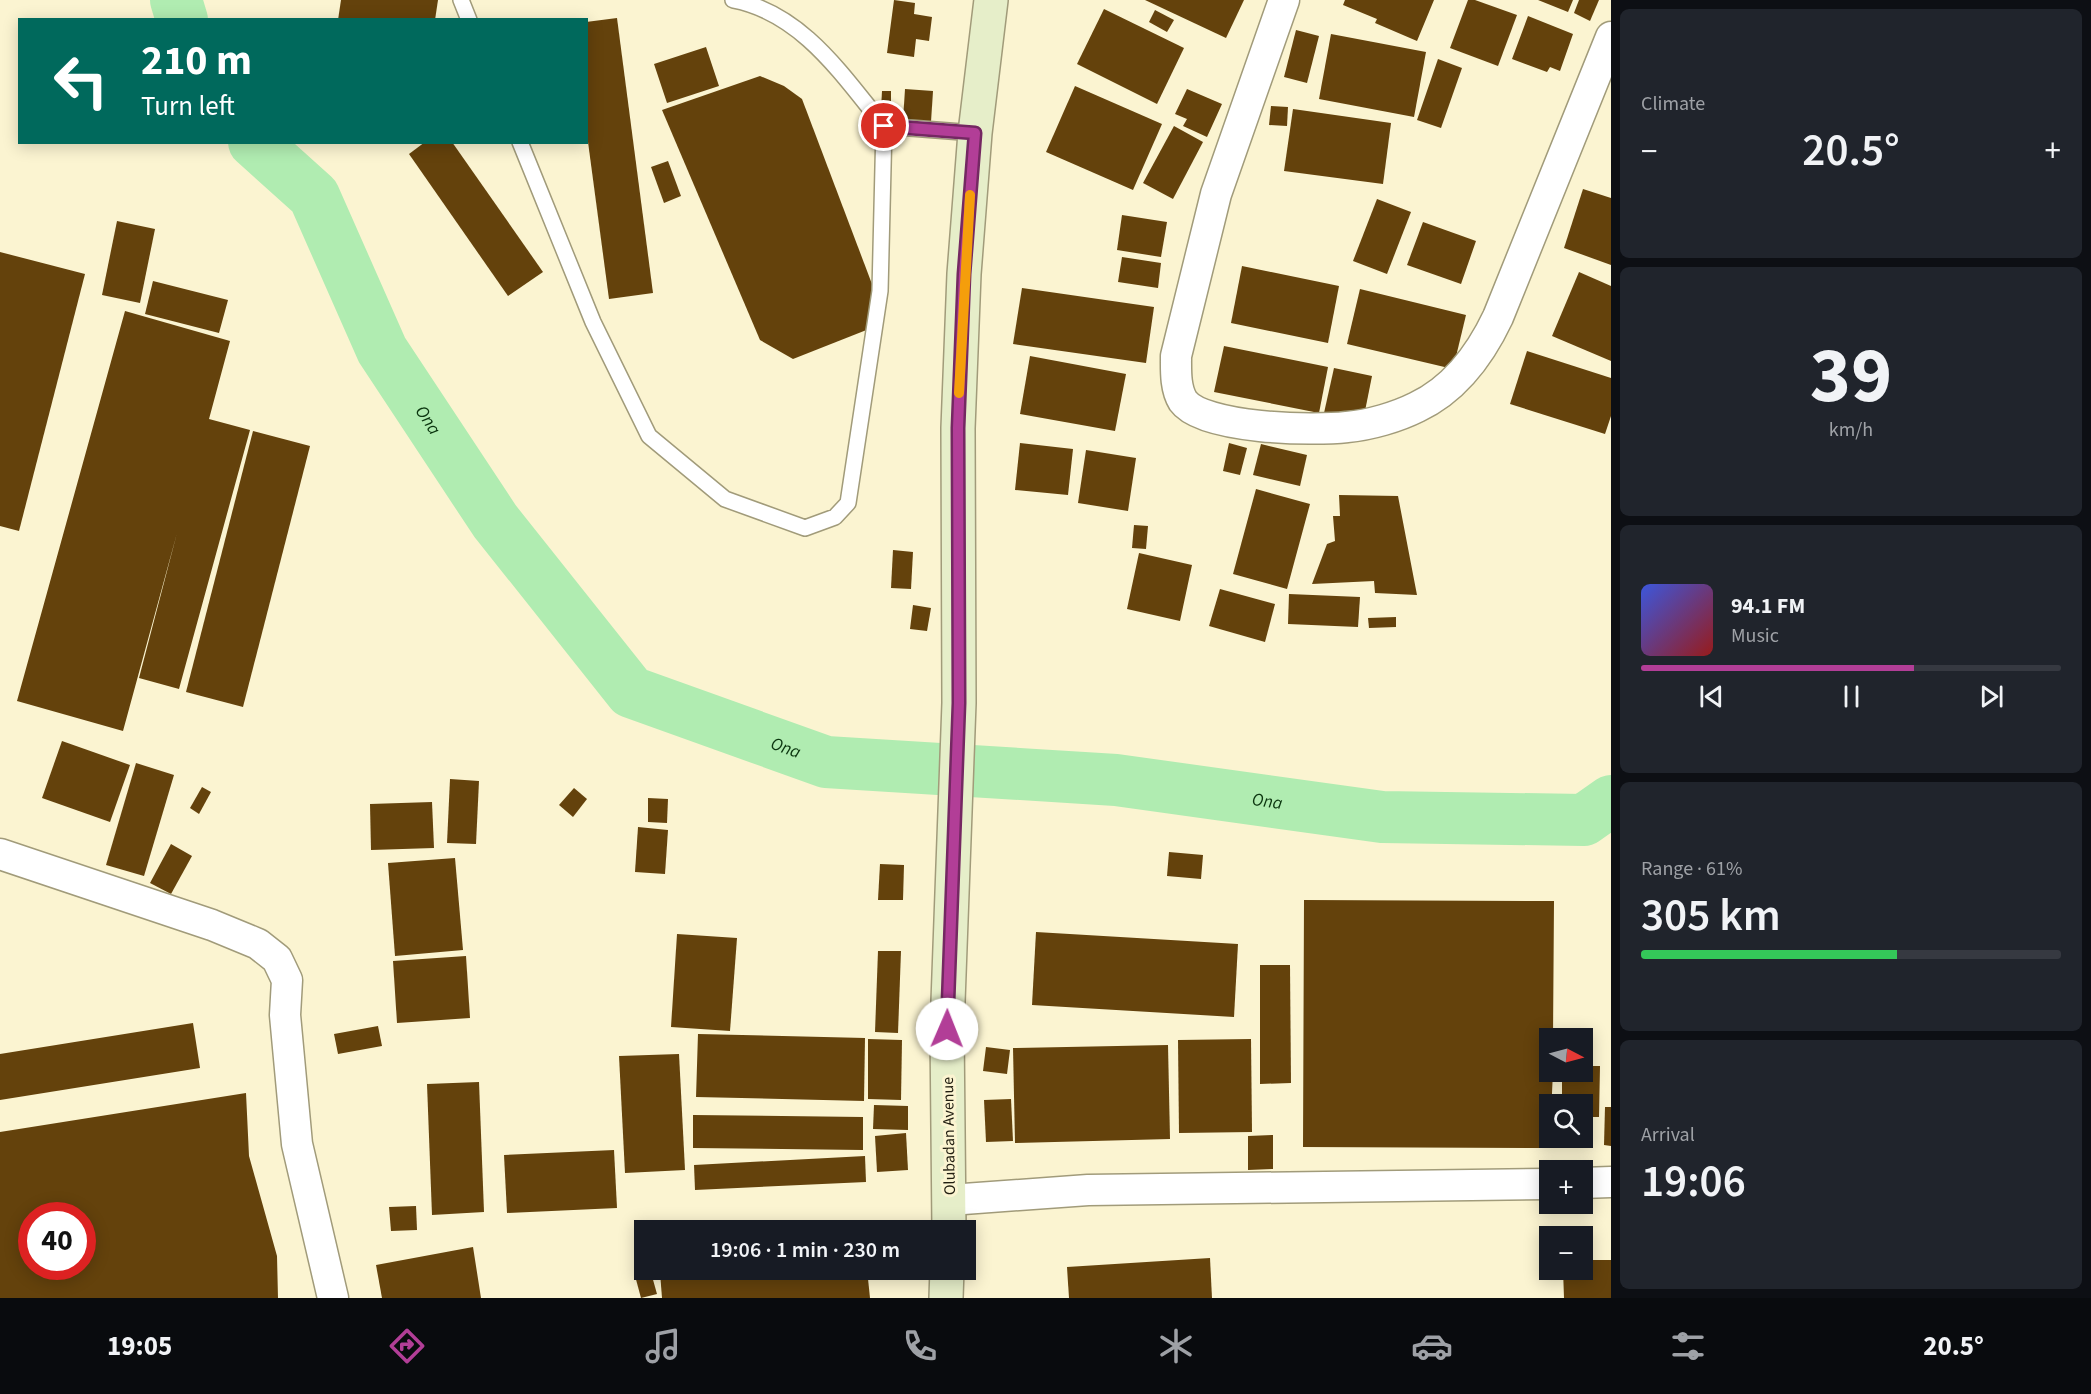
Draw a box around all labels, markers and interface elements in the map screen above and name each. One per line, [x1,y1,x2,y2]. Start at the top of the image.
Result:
text: 210 m [141,31,252,91]
icon: left [42,42,120,120]
text: Turn left [141,87,235,126]
text: Climate [1641,90,1705,118]
pin [858,100,909,151]
icon: arrive [867,109,900,142]
text: 20.5° [1802,119,1900,183]
text: − [1641,128,1657,175]
text: + [2045,128,2061,175]
text: 39 [1810,321,1892,432]
water label: Ona [409,400,447,440]
text: km/h [1829,416,1873,444]
text: 94.1 FM [1731,590,1805,622]
text: Music [1731,622,1779,650]
icon: previous [1695,680,1728,713]
icon: pause [1835,680,1868,713]
icon: next [1975,680,2008,713]
water label: Ona [767,731,805,765]
water label: Ona [1250,787,1284,816]
text: Range · 61% [1641,855,1742,883]
text: 305 km [1641,884,1781,948]
position arrow [915,997,979,1061]
north arrow [1539,1028,1593,1082]
map controls [1539,1028,1593,1280]
street label: Olubadan Avenue [937,1077,961,1195]
button: search [1539,1094,1593,1148]
text: Arrival [1641,1121,1695,1149]
text: 19:06 [1641,1150,1746,1214]
button: + [1539,1160,1593,1214]
speed limit sign: 40 [18,1202,96,1280]
button: − [1539,1226,1593,1280]
text: 19:06 · 1 min · 230 m [710,1234,900,1266]
icon: directions [386,1325,428,1367]
icon: music [642,1325,684,1367]
icon: phone [899,1325,941,1367]
icon: climate [1155,1325,1197,1367]
icon: car [1411,1325,1453,1367]
icon: filters [1667,1325,1709,1367]
text: 19:05 [107,1327,172,1366]
text: 20.5° [1923,1327,1984,1366]

